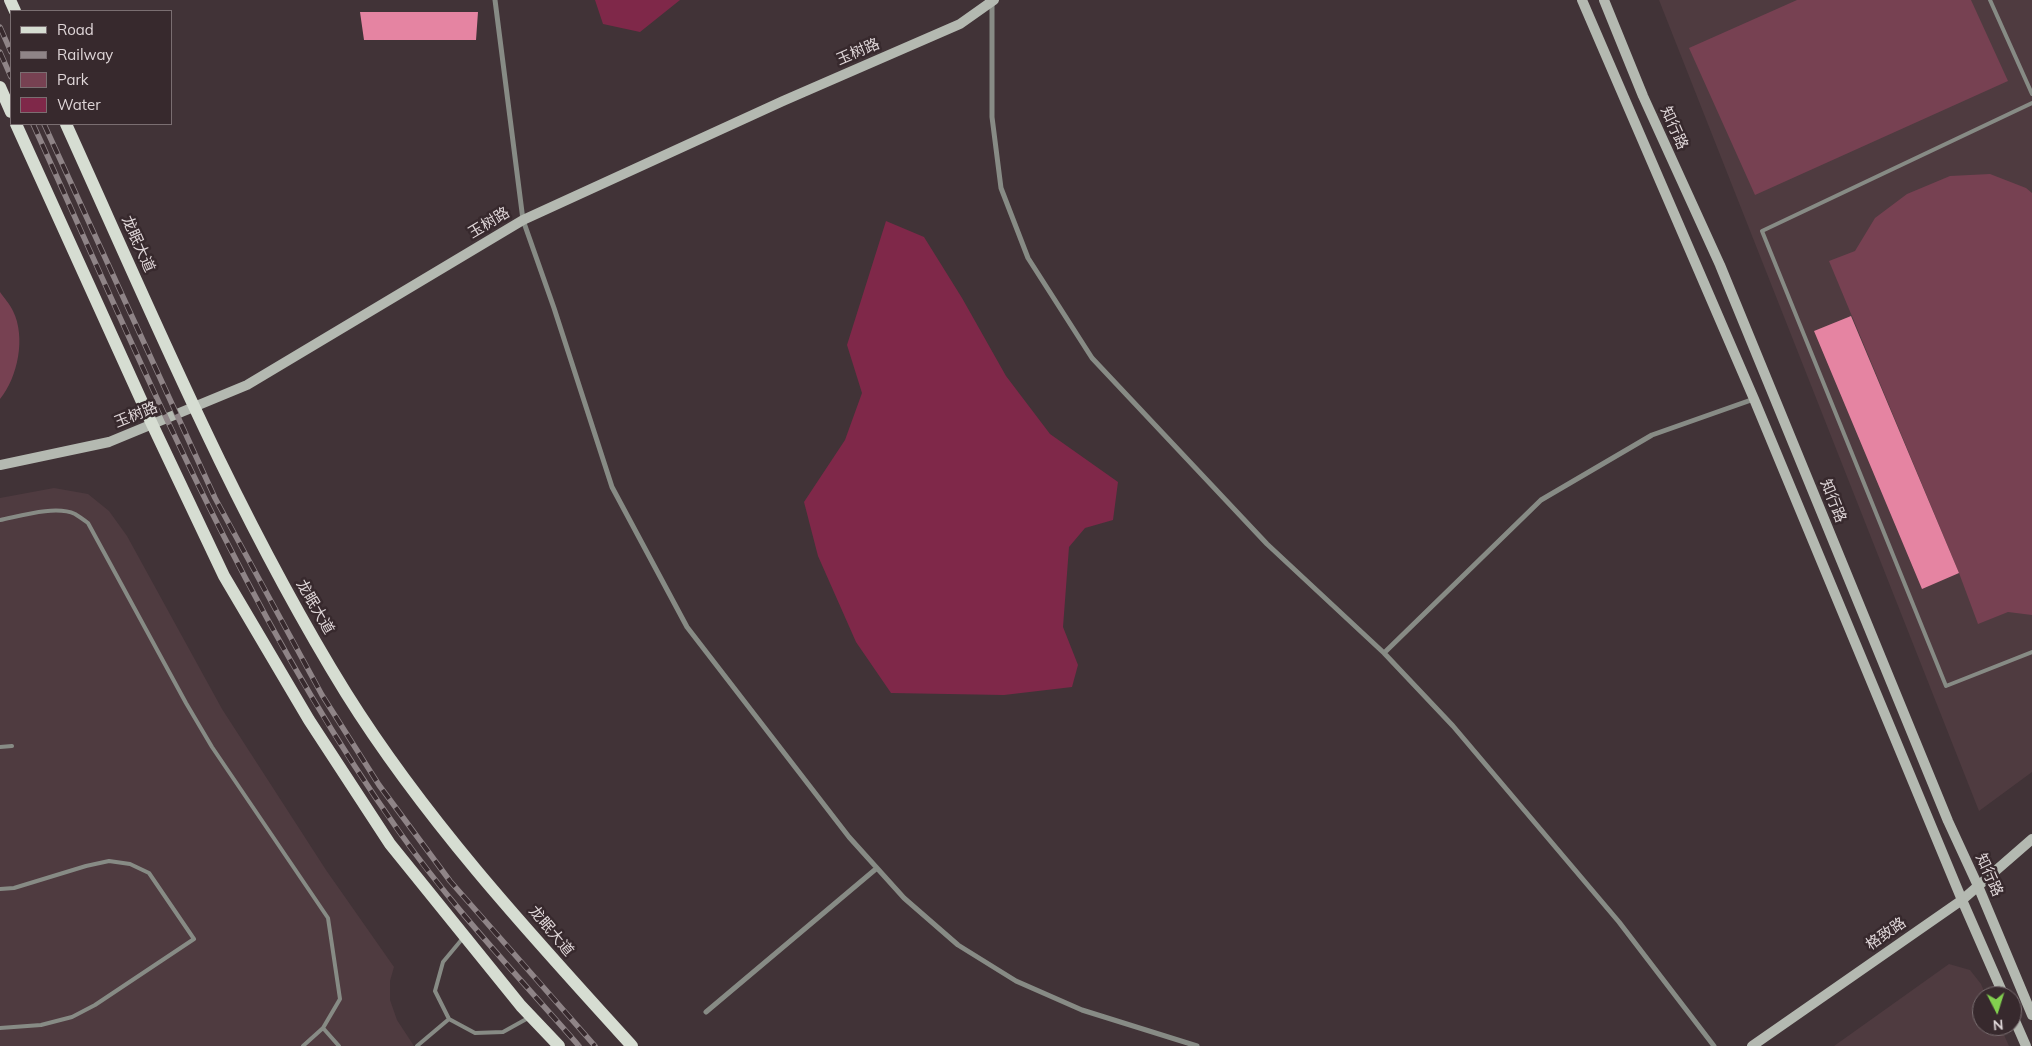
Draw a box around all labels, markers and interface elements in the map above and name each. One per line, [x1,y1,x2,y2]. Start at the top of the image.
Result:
legend [10,10,172,125]
text: Road [57,20,94,39]
street label: 玉树路 [834,35,882,69]
text: Railway [57,45,113,64]
text: Park [57,70,89,89]
text: Water [57,95,101,114]
street label: 知行路 [1657,104,1691,152]
street label: 玉树路 [465,204,513,242]
street label: 龙眠大道 [118,213,158,275]
street label: 玉树路 [112,398,160,432]
street label: 知行路 [1816,477,1850,525]
street label: 龙眠大道 [292,577,338,637]
street label: 知行路 [1972,851,2006,899]
street label: 龙眠大道 [525,902,577,960]
street label: 格致路 [1862,914,1910,954]
north arrow [1972,986,2022,1036]
text: N [1992,1016,2004,1034]

